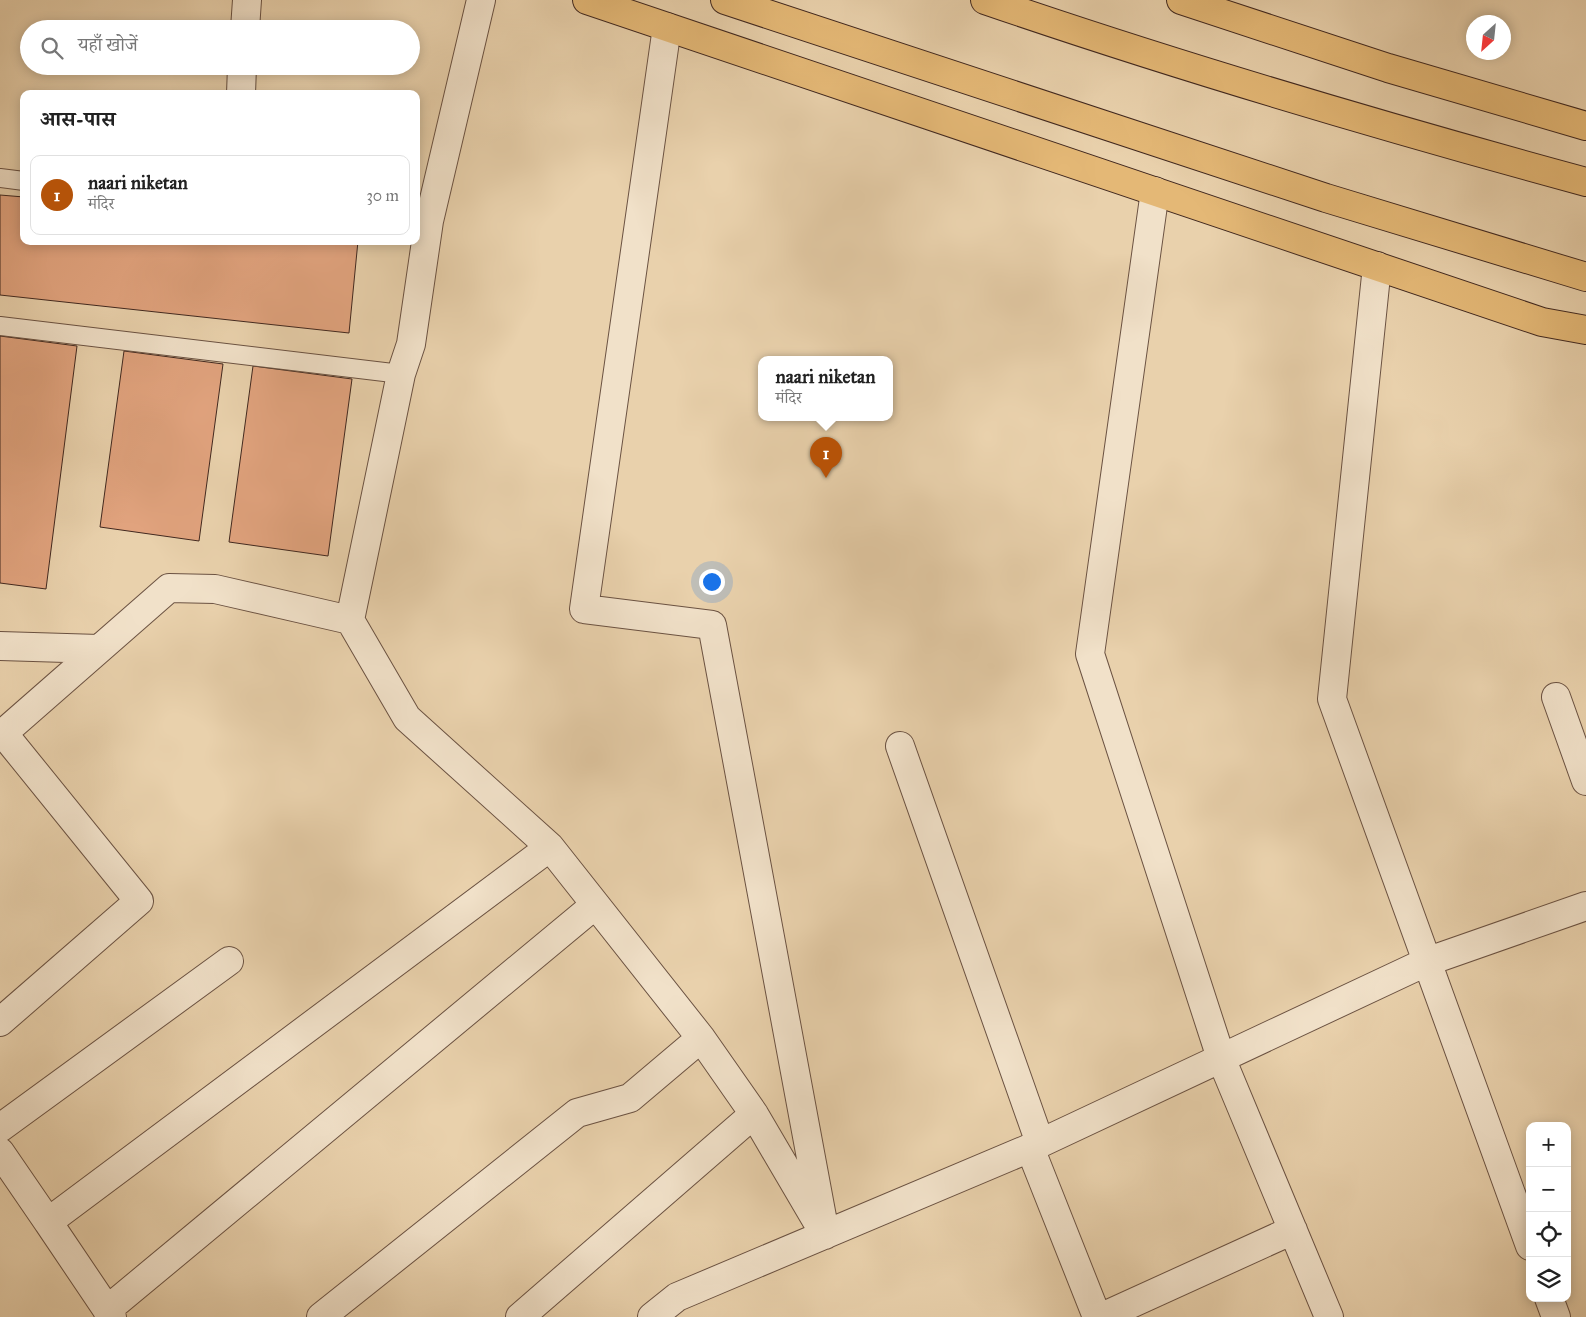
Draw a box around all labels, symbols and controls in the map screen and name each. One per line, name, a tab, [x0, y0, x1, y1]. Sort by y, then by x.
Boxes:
north arrow	[1466, 15, 1511, 60]
search box	[20, 20, 420, 75]
text: यहाँ खोजें	[78, 33, 138, 56]
icon: search	[38, 34, 66, 62]
text: आस-पास	[40, 106, 115, 132]
text: naari niketan	[88, 171, 188, 194]
text: 1	[54, 186, 60, 205]
text: 30 m	[366, 186, 399, 205]
text: मंदिर	[88, 194, 114, 213]
popup	[758, 356, 893, 421]
text: naari niketan	[776, 365, 875, 388]
text: मंदिर	[776, 388, 802, 407]
pin: 1	[810, 437, 842, 478]
your location	[699, 569, 725, 595]
map controls	[1526, 1122, 1571, 1302]
button: +	[1526, 1122, 1571, 1167]
button: −	[1526, 1167, 1571, 1212]
button: locate	[1526, 1212, 1571, 1257]
button: layers	[1526, 1257, 1571, 1302]

